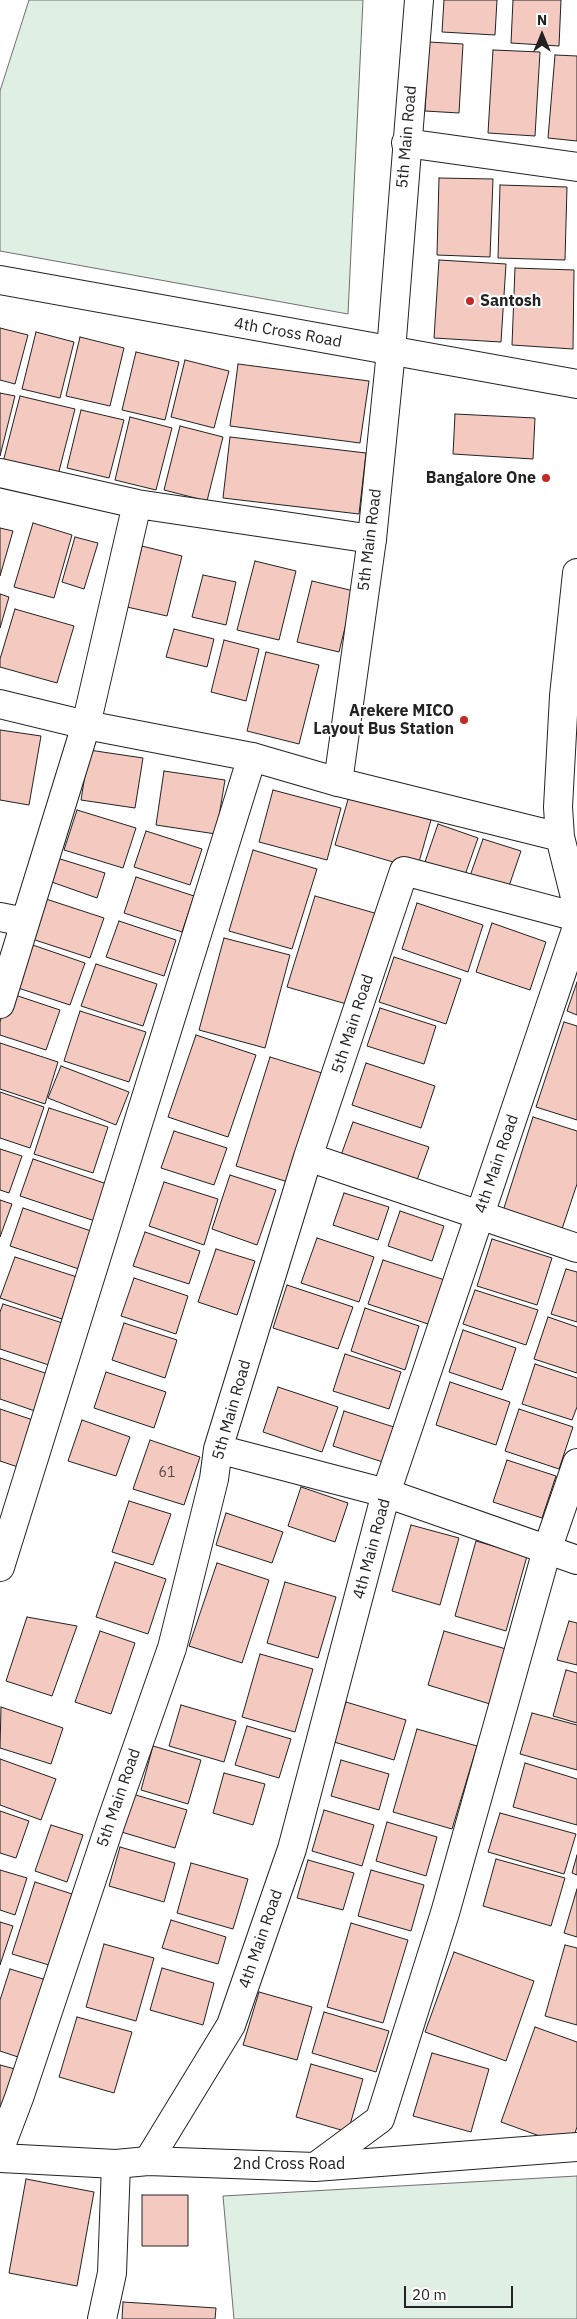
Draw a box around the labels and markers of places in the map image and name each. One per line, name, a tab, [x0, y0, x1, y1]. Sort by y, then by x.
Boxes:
place label: Santosh	[480, 291, 541, 311]
marker: Santosh	[464, 295, 476, 307]
place label: Bangalore One	[426, 468, 536, 488]
marker: Bangalore One	[540, 472, 552, 484]
place label: Arekere MICO Layout Bus Station	[313, 701, 454, 739]
marker: Arekere MICO Layout Bus Station	[458, 714, 470, 726]

